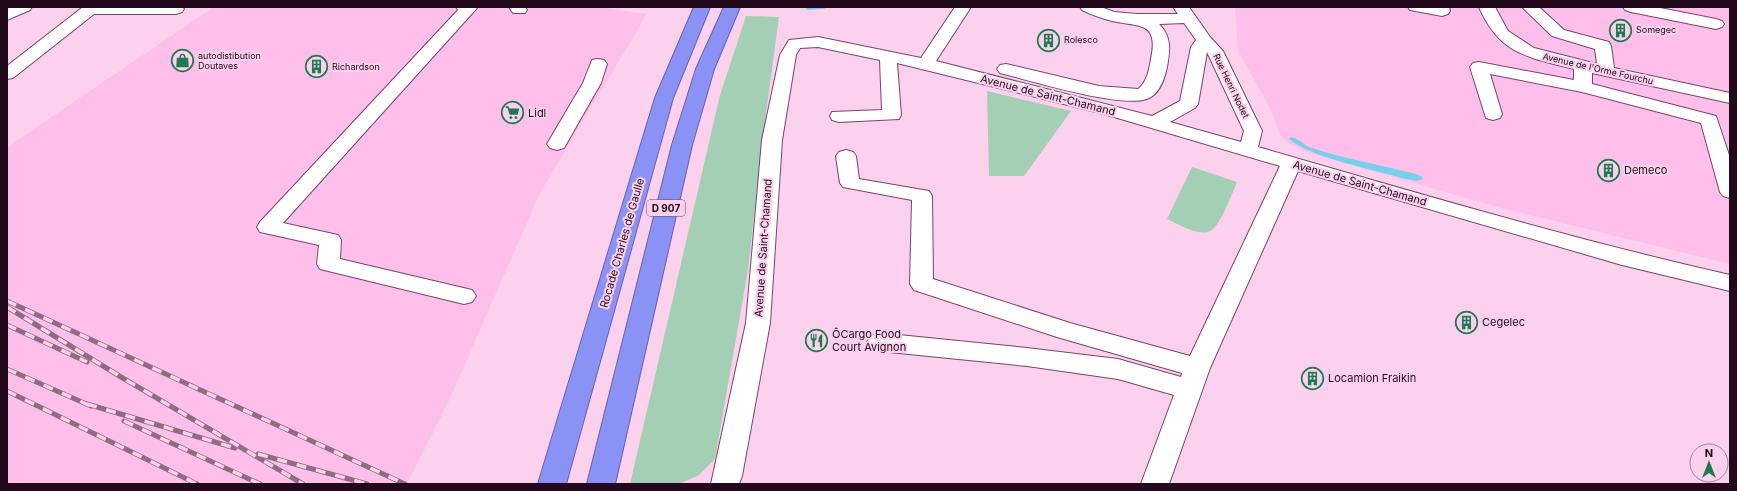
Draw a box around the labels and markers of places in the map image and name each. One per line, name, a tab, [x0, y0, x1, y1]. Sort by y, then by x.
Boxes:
building icon: Somegec	[1607, 17, 1633, 43]
place label: Somegec	[1636, 24, 1676, 35]
building icon: Rolesco	[1035, 27, 1061, 53]
place label: Rolesco	[1064, 34, 1098, 45]
shop icon: autodistibution Doutaves	[170, 48, 196, 74]
place label: autodistibution Doutaves	[198, 50, 261, 71]
building icon: Richardson	[303, 54, 329, 80]
place label: Richardson	[332, 61, 380, 72]
supermarket icon: Lidl	[500, 100, 526, 126]
place label: Lidl	[528, 106, 546, 120]
building icon: Demeco	[1596, 157, 1622, 183]
place label: Demeco	[1624, 163, 1668, 177]
building icon: Cegelec	[1454, 309, 1480, 335]
place label: Cegelec	[1482, 315, 1525, 329]
restaurant icon: ÔCargo Food Court Avignon	[803, 327, 829, 353]
place label: ÔCargo Food Court Avignon	[832, 327, 906, 354]
building icon: Locamion Fraikin	[1299, 365, 1325, 391]
place label: Locamion Fraikin	[1328, 371, 1416, 385]

